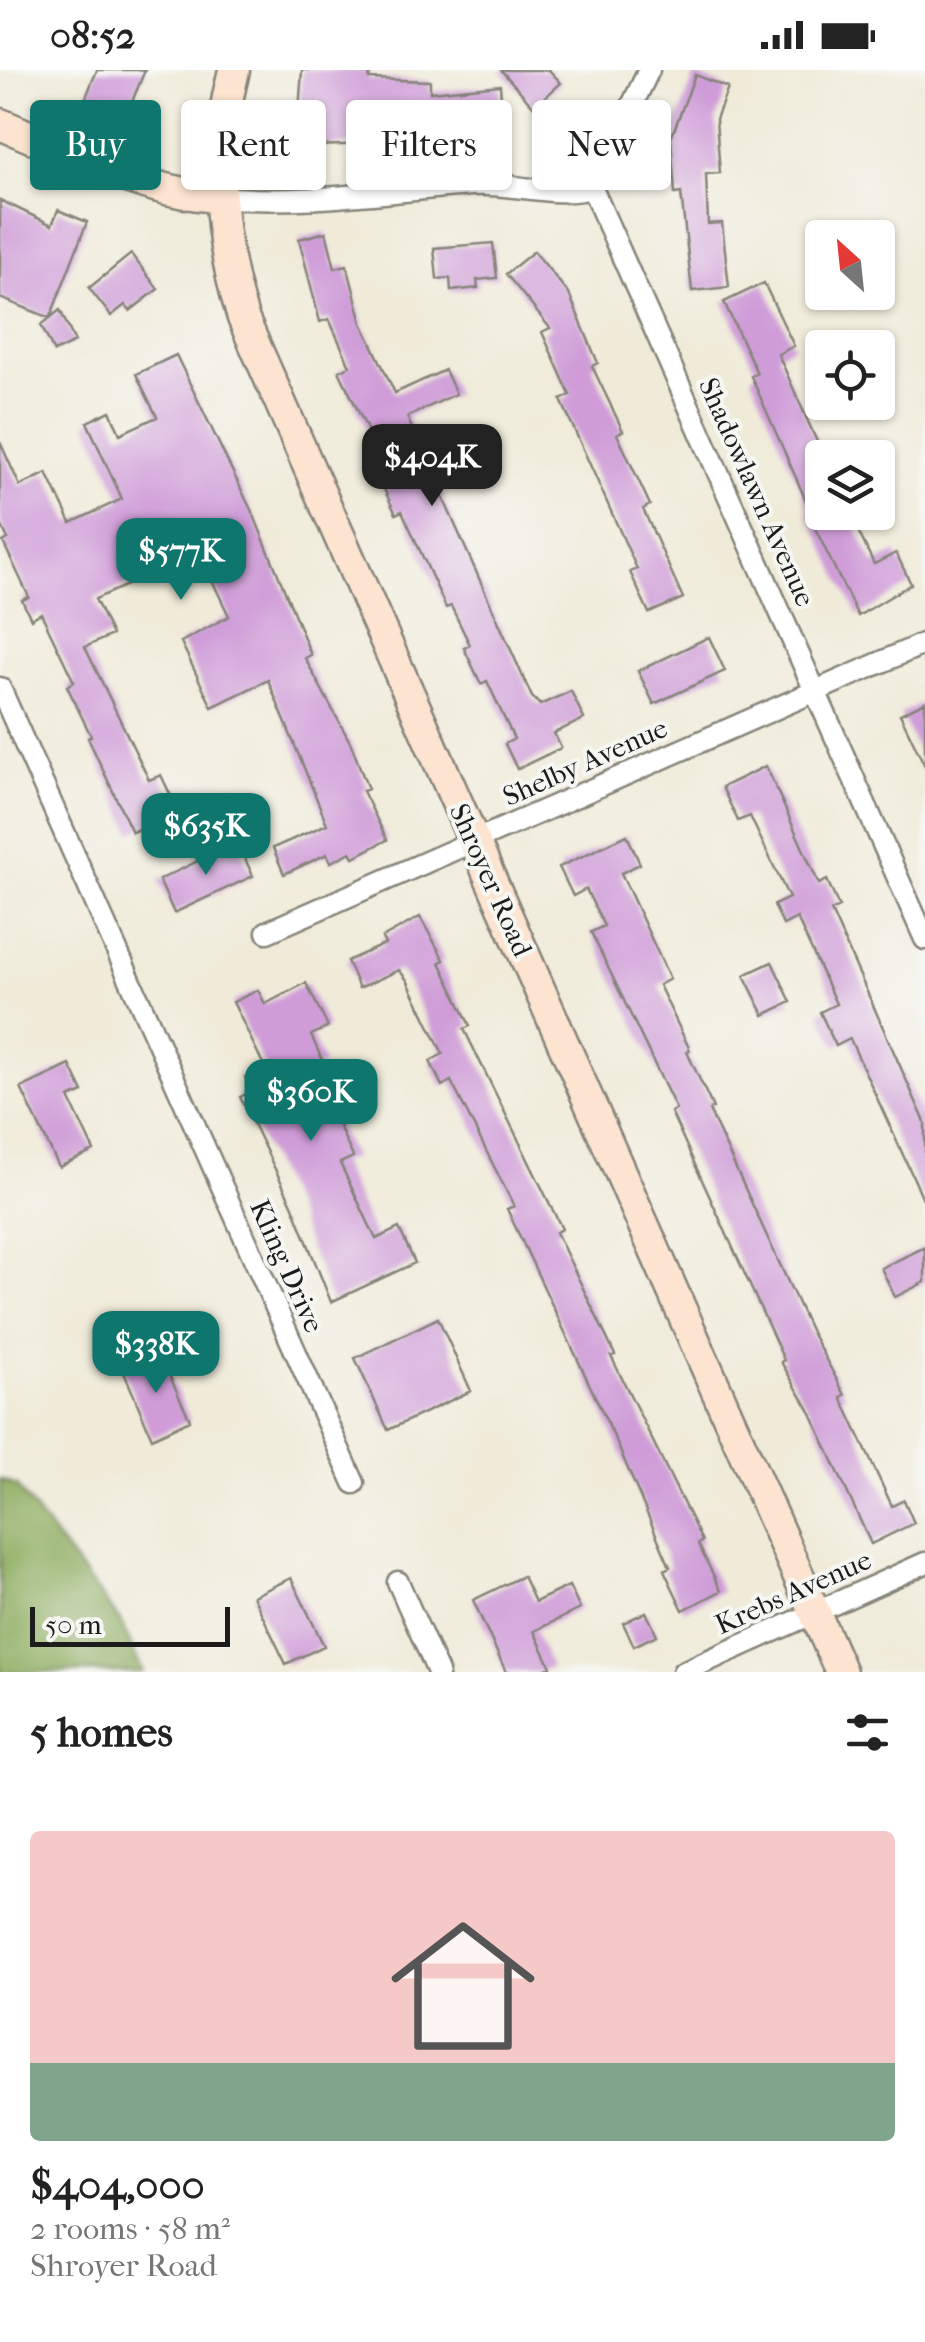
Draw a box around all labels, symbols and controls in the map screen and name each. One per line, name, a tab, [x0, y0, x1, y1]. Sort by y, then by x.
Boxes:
text: 08:52	[50, 13, 135, 58]
chip: Buy	[30, 100, 161, 190]
chip: Rent	[181, 100, 326, 190]
chip: Filters	[346, 100, 512, 190]
chip: New	[532, 100, 671, 190]
north arrow	[805, 220, 895, 310]
map controls	[805, 220, 895, 530]
button: locate	[805, 330, 895, 420]
street label: Shadowlawn Avenue	[692, 373, 822, 611]
pin: $404K	[362, 424, 502, 509]
text: $404K	[384, 438, 480, 475]
button: layers	[805, 440, 895, 530]
pin: $577K	[111, 518, 251, 603]
text: $577K	[138, 532, 224, 569]
street label: Shelby Avenue	[498, 711, 672, 813]
pin: $635K	[136, 793, 276, 878]
street label: Shroyer Road	[443, 799, 540, 962]
text: $635K	[163, 807, 249, 844]
pin: $360K	[241, 1059, 381, 1144]
text: $360K	[267, 1073, 355, 1110]
street label: Kling Drive	[243, 1194, 331, 1338]
pin: $338K	[86, 1311, 226, 1396]
text: $338K	[114, 1325, 198, 1362]
street label: Krebs Avenue	[710, 1543, 876, 1641]
scale bar	[30, 1602, 230, 1646]
text: 50 m	[45, 1608, 102, 1641]
icon: filters	[840, 1705, 895, 1760]
text: 5 homes	[30, 1708, 173, 1757]
icon: home	[373, 1896, 553, 2076]
text: $404,000	[30, 2161, 205, 2210]
text: 2 rooms · 58 m²	[30, 2210, 230, 2247]
text: Shroyer Road	[30, 2247, 217, 2284]

